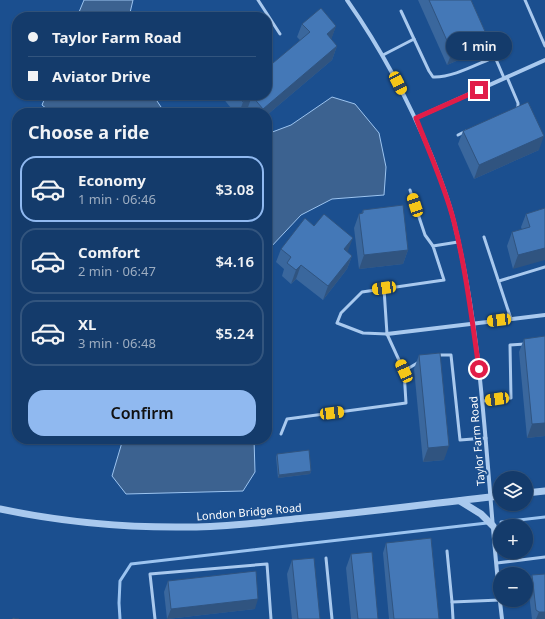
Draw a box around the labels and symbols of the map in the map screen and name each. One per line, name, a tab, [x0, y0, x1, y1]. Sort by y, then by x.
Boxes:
callout: 1 min	[446, 32, 512, 60]
car	[387, 70, 409, 96]
route end	[470, 81, 488, 99]
car	[406, 192, 424, 218]
car	[371, 280, 397, 296]
car	[486, 313, 512, 327]
car	[394, 358, 414, 384]
route start	[470, 360, 488, 378]
car	[484, 391, 510, 407]
street label: Taylor Farm Road	[465, 396, 488, 486]
car	[319, 406, 345, 420]
street label: London Bridge Road	[196, 499, 302, 524]

